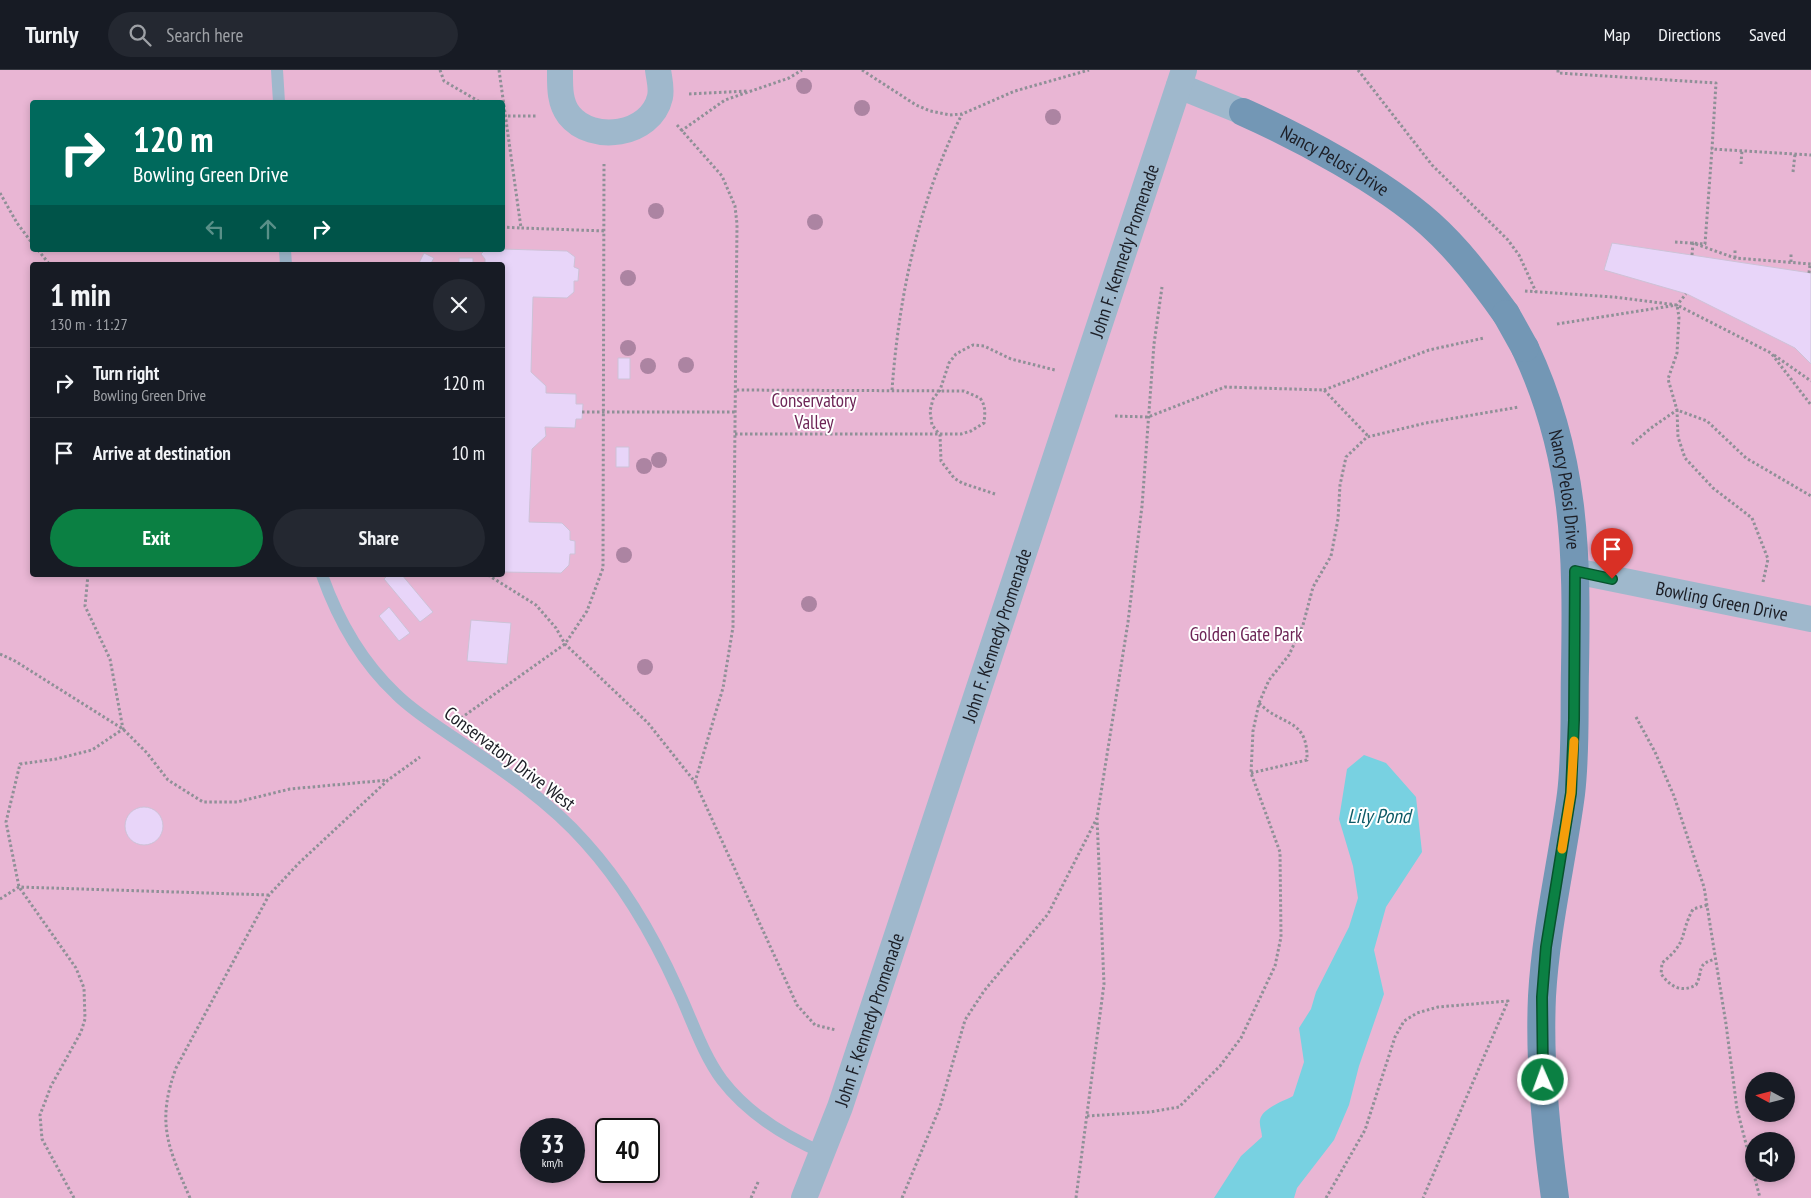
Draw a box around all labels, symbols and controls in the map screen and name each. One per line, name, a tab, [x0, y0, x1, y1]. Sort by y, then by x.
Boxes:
search box	[108, 12, 458, 57]
text: Turnly	[25, 19, 78, 50]
icon: search	[126, 21, 154, 49]
text: Search here	[166, 23, 243, 47]
text: Map	[1604, 23, 1630, 46]
text: Directions	[1658, 23, 1721, 46]
text: Saved	[1749, 23, 1786, 46]
text: 120 m	[133, 116, 214, 162]
icon: right	[50, 120, 115, 185]
street label: Nancy Pelosi Drive	[1277, 120, 1394, 201]
text: Bowling Green Drive	[133, 160, 289, 188]
street label: John F. Kennedy Promenade	[1084, 161, 1164, 342]
icon: left	[201, 215, 229, 243]
icon: ahead	[254, 215, 282, 243]
icon: right	[307, 215, 335, 243]
text: 1 min	[50, 275, 111, 314]
button: close	[433, 279, 485, 331]
text: 130 m · 11:27	[50, 314, 128, 334]
text: Turn right	[93, 361, 159, 385]
icon: right	[50, 369, 78, 397]
text: 120 m	[443, 371, 485, 395]
text: Bowling Green Drive	[93, 385, 206, 405]
park label: Conservatory Valley	[772, 388, 857, 434]
street label: Nancy Pelosi Drive	[1544, 427, 1586, 550]
icon: arrive	[50, 439, 78, 467]
text: Arrive at destination	[93, 441, 231, 465]
text: 10 m	[452, 441, 485, 465]
button: Exit	[50, 509, 263, 567]
button: Share	[273, 509, 485, 567]
pin	[1591, 528, 1633, 579]
icon: arrive	[1598, 535, 1626, 563]
street label: John F. Kennedy Promenade	[956, 545, 1036, 726]
street label: Bowling Green Drive	[1654, 576, 1790, 626]
park label: Golden Gate Park	[1190, 622, 1303, 646]
street label: Conservatory Drive West	[440, 701, 581, 816]
water label: Lily Pond	[1348, 803, 1413, 829]
street label: John F. Kennedy Promenade	[829, 930, 909, 1110]
position arrow	[1516, 1053, 1568, 1105]
north arrow	[1745, 1072, 1795, 1122]
map controls	[1745, 1072, 1795, 1182]
speed limit sign: 40	[595, 1118, 660, 1183]
text: 33	[541, 1128, 564, 1160]
button: sound	[1745, 1132, 1795, 1182]
text: km/h	[542, 1155, 563, 1170]

